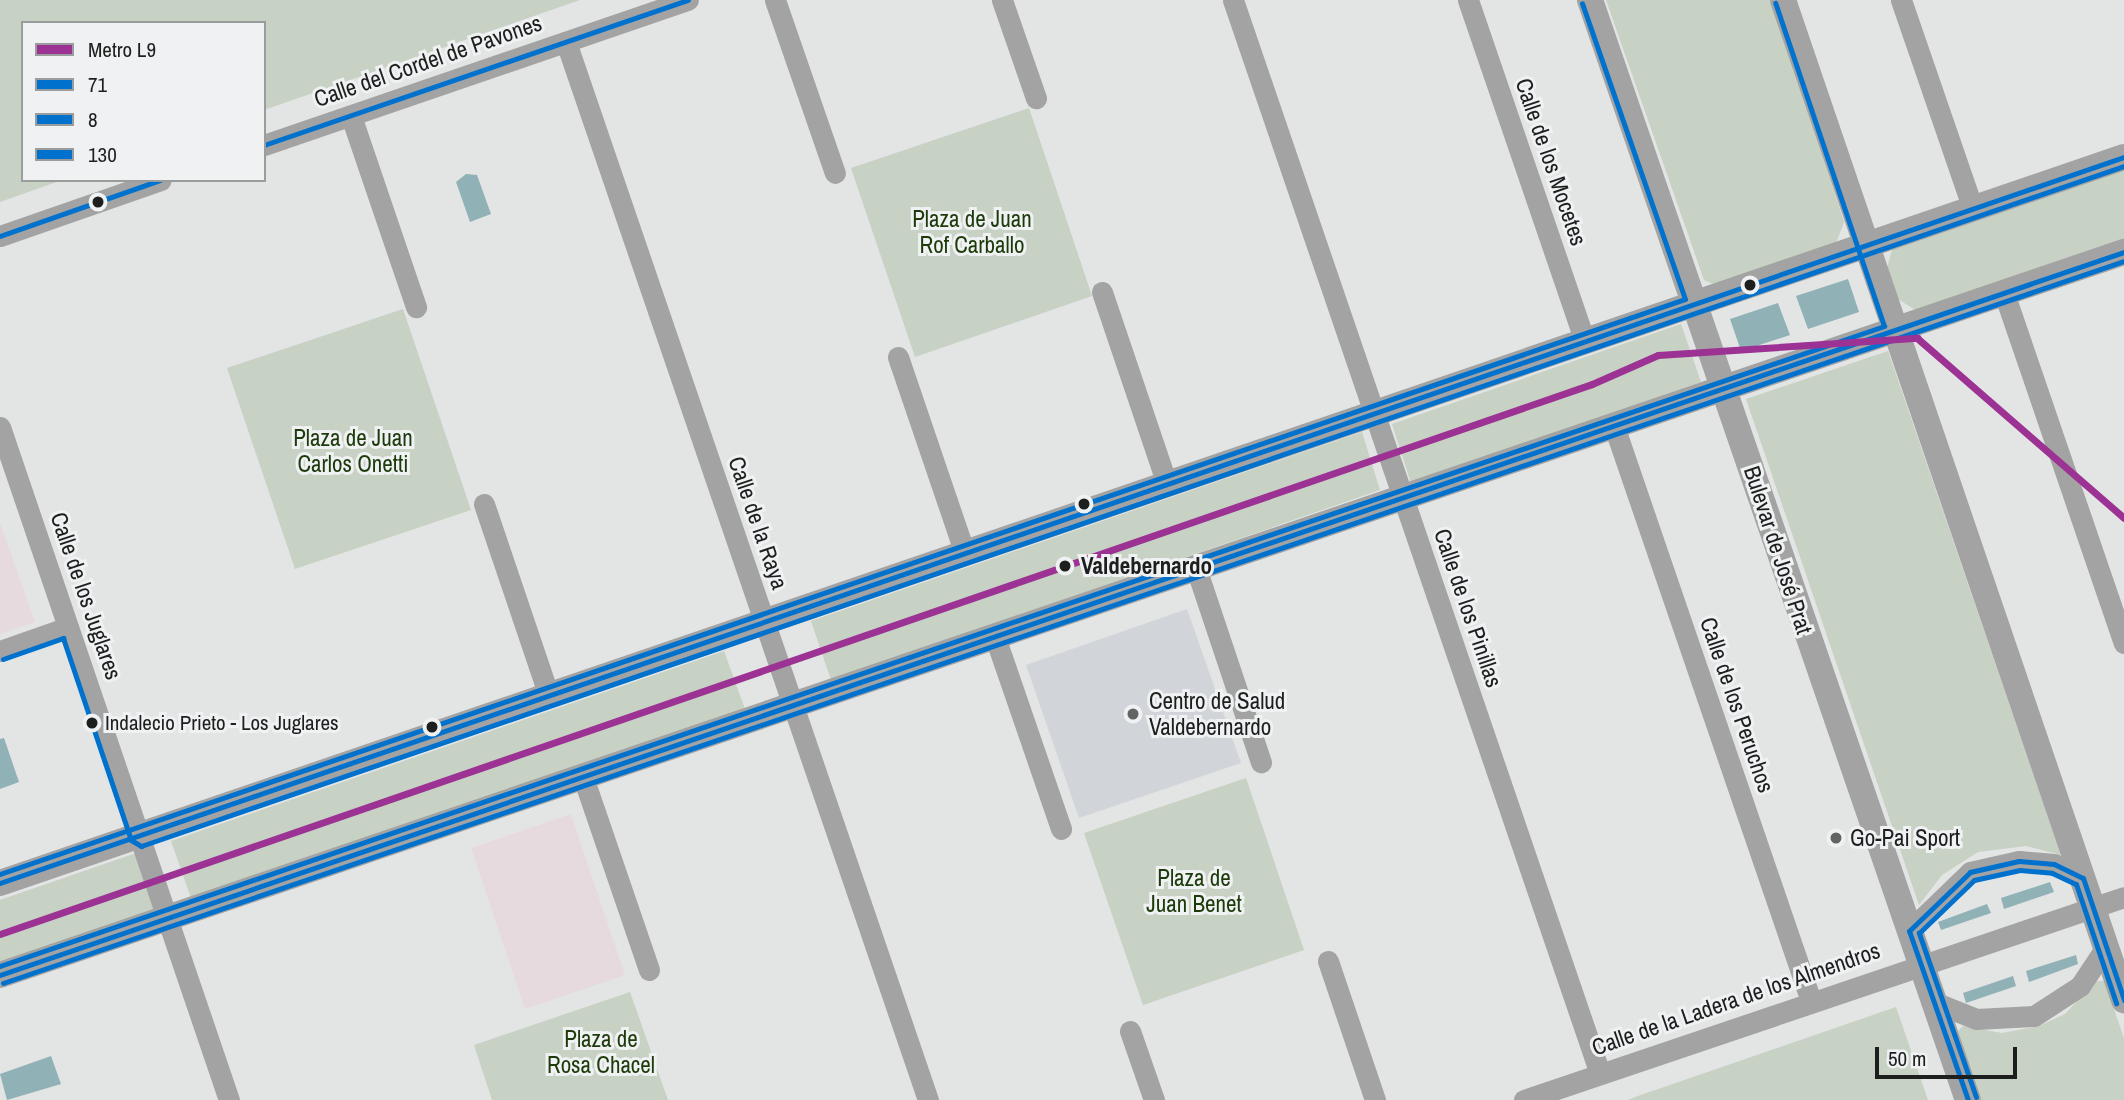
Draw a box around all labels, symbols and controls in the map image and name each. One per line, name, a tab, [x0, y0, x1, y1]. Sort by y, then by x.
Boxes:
street label: Calle del Cordel de Pavones	[311, 9, 545, 113]
legend	[21, 21, 266, 182]
text: Metro L9	[88, 35, 156, 64]
text: 71	[88, 70, 107, 99]
street label: Calle de los Mocetes	[1509, 75, 1593, 249]
text: 8	[88, 105, 98, 134]
text: 130	[88, 140, 117, 169]
unlabelled marker	[91, 195, 105, 209]
park label: Plaza de Juan Rof Carballo	[912, 205, 1032, 259]
unlabelled marker	[1743, 278, 1757, 292]
park label: Plaza de Juan Carlos Onetti	[293, 424, 413, 478]
street label: Calle de la Raya	[722, 453, 794, 593]
street label: Bulevar de José Prat	[1738, 462, 1818, 638]
unlabelled marker	[1077, 497, 1091, 511]
street label: Calle de los Juglares	[44, 509, 128, 683]
street label: Calle de los Pinillas	[1428, 525, 1508, 691]
place label: Valdebernardo	[1081, 552, 1212, 580]
marker: Valdebernardo	[1055, 556, 1075, 576]
street label: Calle de los Peruchos	[1694, 614, 1780, 796]
place label: Centro de Salud Valdebernardo	[1149, 687, 1285, 741]
marker: Centro de Salud Valdebernardo	[1123, 704, 1143, 724]
place label: Indalecio Prieto - Los Juglares	[105, 710, 339, 736]
marker: Indalecio Prieto - Los Juglares	[85, 716, 99, 730]
unlabelled marker	[425, 720, 439, 734]
place label: Go-Pai Sport	[1850, 824, 1960, 852]
marker: Go-Pai Sport	[1828, 830, 1844, 846]
park label: Plaza de Juan Benet	[1146, 864, 1242, 918]
street label: Calle de la Ladera de los Almendros	[1588, 936, 1884, 1062]
park label: Plaza de Rosa Chacel	[547, 1025, 655, 1079]
scale bar	[1879, 1034, 2021, 1078]
text: 50 m	[1888, 1044, 1926, 1073]

